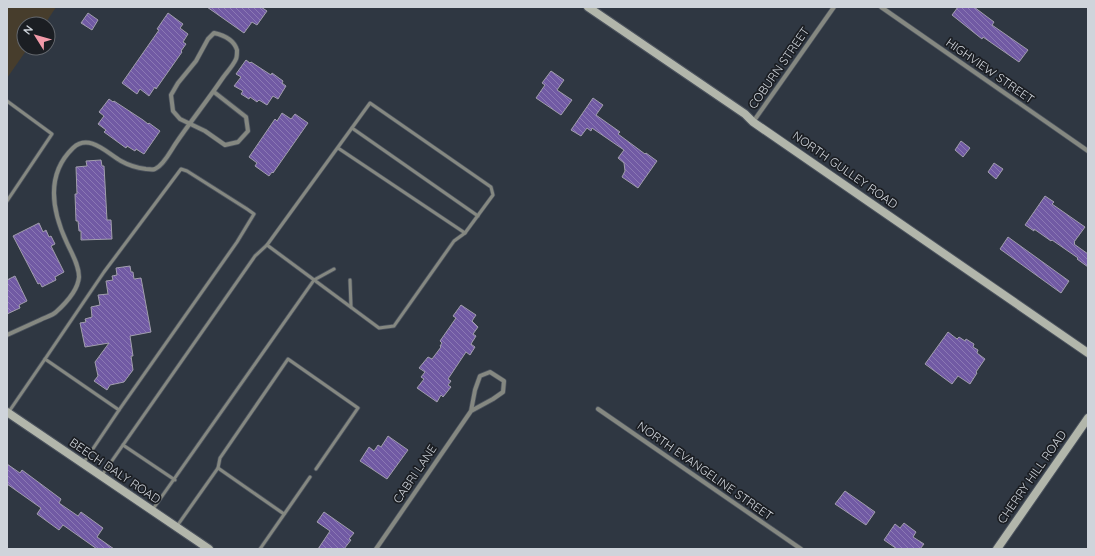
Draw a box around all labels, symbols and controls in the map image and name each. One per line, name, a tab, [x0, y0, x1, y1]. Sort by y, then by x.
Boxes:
north arrow	[16, 16, 56, 56]
text: N	[20, 23, 36, 37]
street label: COBURN STREET	[745, 24, 812, 111]
street label: HIGHVIEW STREET	[943, 35, 1037, 107]
street label: NORTH GULLEY ROAD	[790, 128, 901, 212]
street label: NORTH EVANGELINE STREET	[635, 418, 776, 523]
street label: CHERRY HILL ROAD	[994, 427, 1070, 526]
street label: BEECH DALY ROAD	[67, 435, 164, 507]
street label: CABRI LANE	[390, 441, 440, 506]

